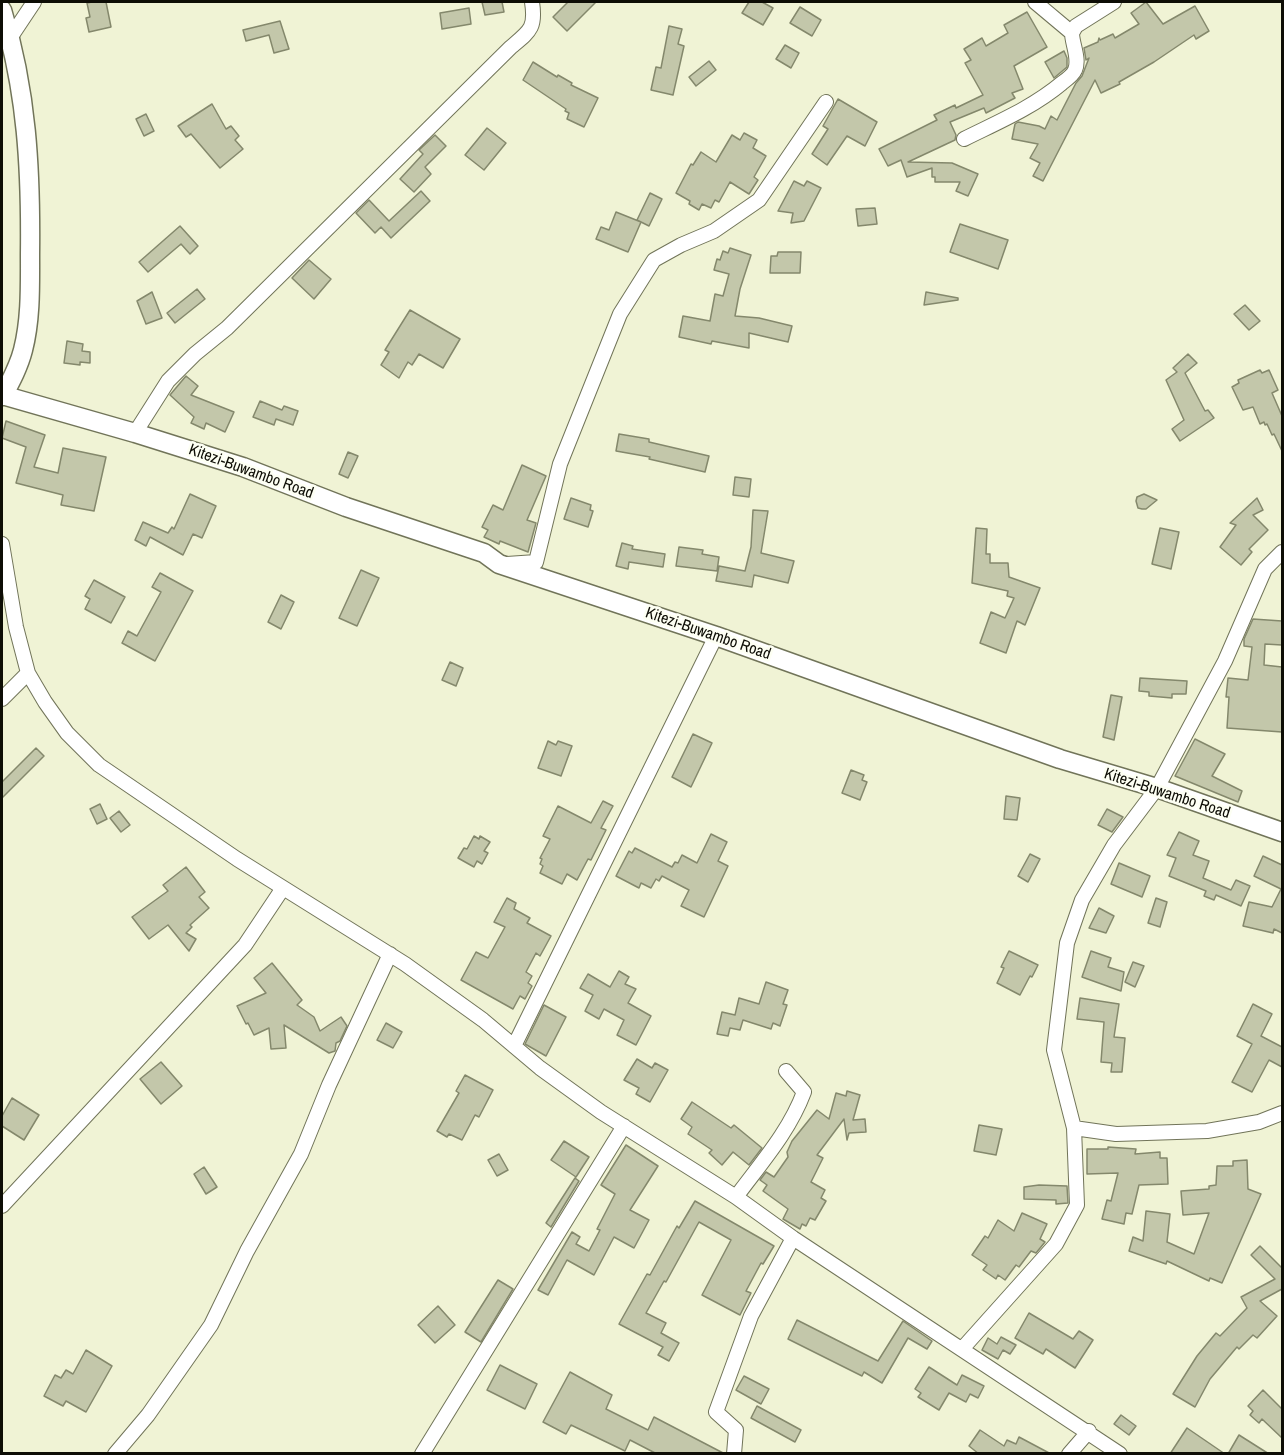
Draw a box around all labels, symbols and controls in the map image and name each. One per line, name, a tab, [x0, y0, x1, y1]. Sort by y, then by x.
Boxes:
street label: Kitezi-Buwambo Road	[186, 441, 316, 503]
street label: Kitezi-Buwambo Road	[643, 604, 773, 664]
street label: Kitezi-Buwambo Road	[1102, 765, 1232, 823]

